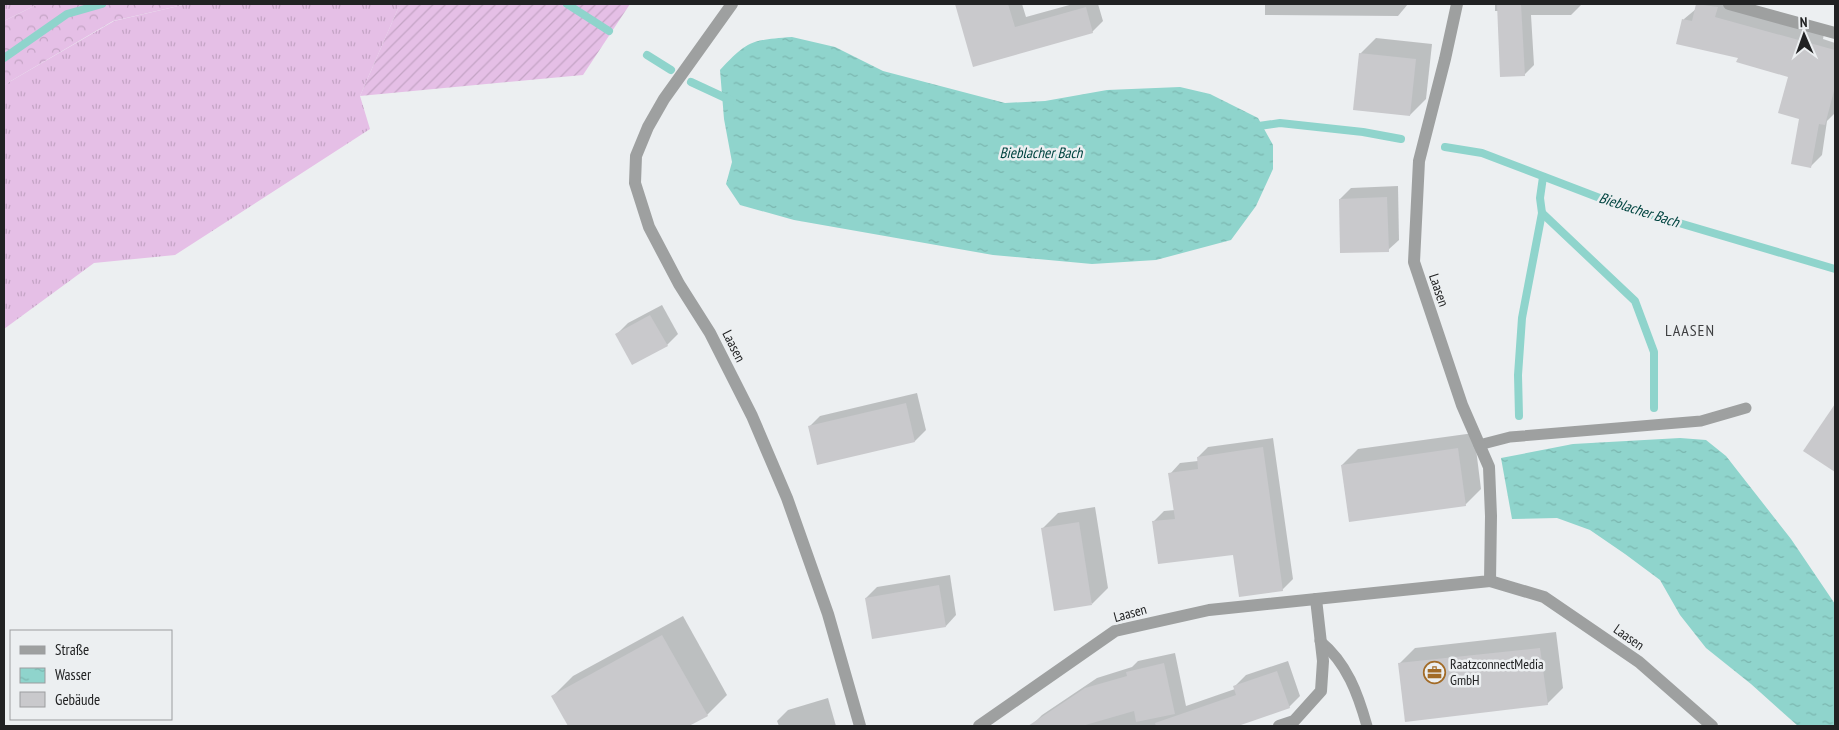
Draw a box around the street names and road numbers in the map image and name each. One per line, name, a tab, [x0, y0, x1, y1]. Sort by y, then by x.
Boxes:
street label: Laasen	[1425, 271, 1453, 309]
street label: Laasen	[718, 327, 750, 365]
street label: Laasen	[1111, 600, 1149, 626]
street label: Laasen	[1610, 620, 1648, 654]

